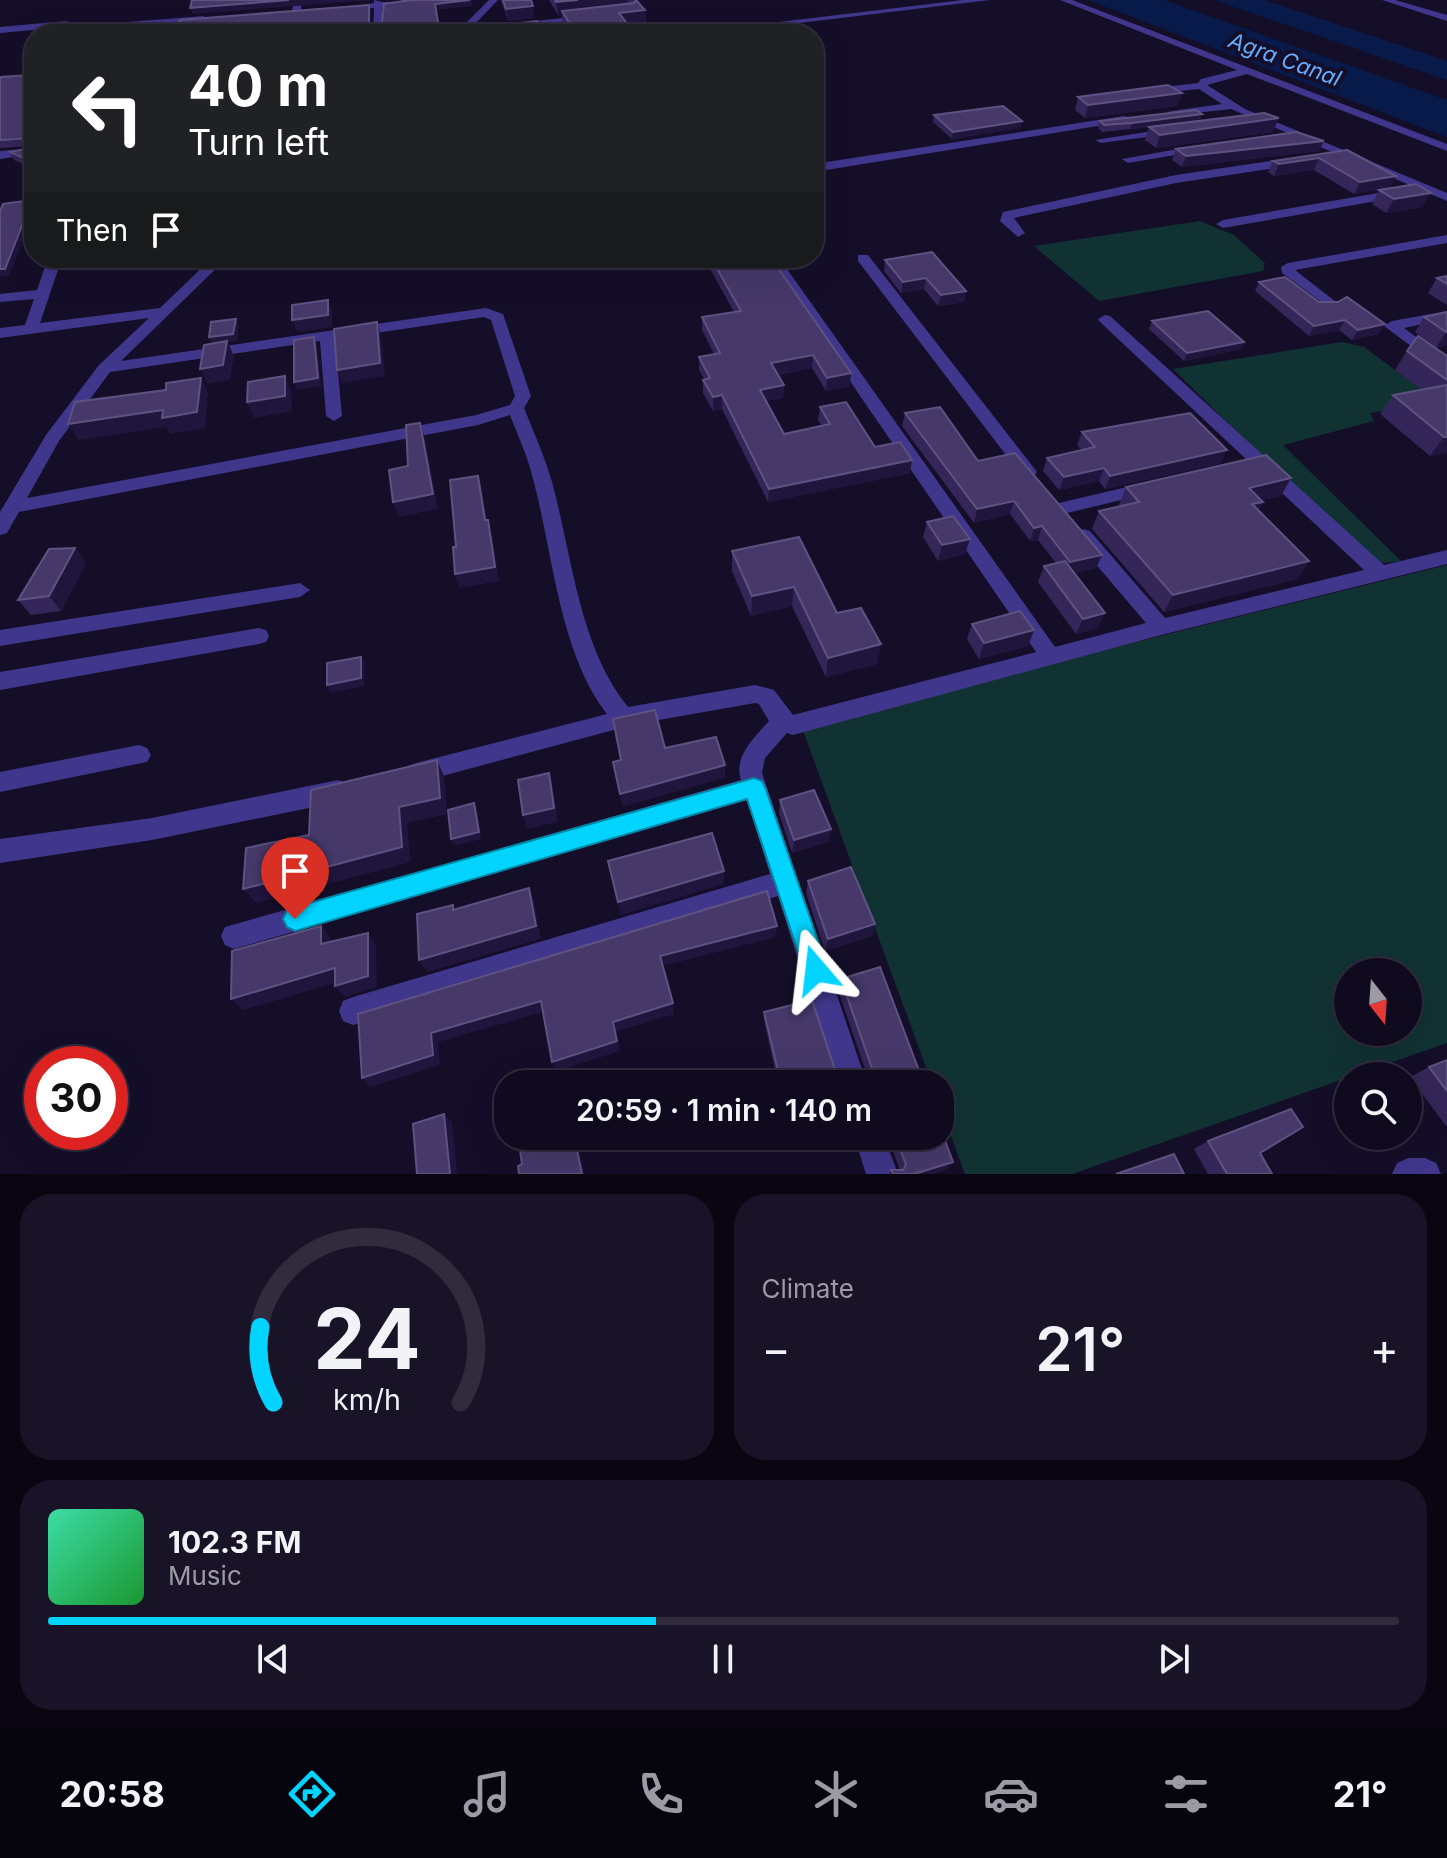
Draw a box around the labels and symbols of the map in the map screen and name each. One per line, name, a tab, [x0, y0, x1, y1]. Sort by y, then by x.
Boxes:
water label: Agra Canal	[1224, 26, 1345, 92]
pin	[261, 837, 329, 919]
position arrow	[774, 928, 858, 1012]
north arrow	[1334, 958, 1422, 1046]
speed limit sign: 30	[24, 1046, 128, 1150]

